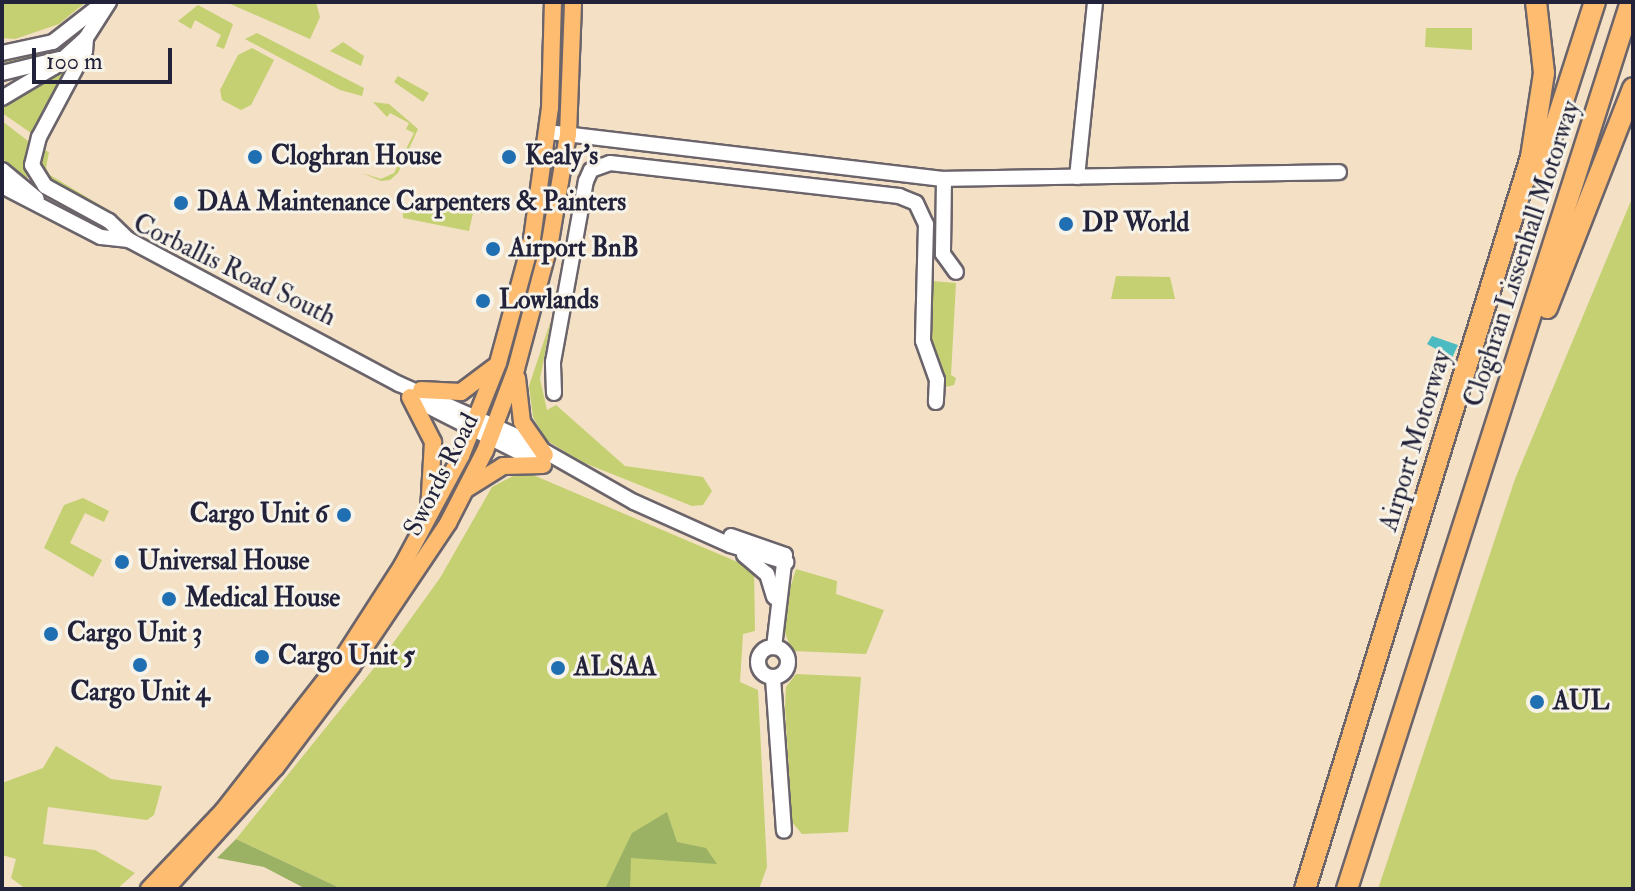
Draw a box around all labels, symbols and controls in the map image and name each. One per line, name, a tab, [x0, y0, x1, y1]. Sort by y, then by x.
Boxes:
scale bar	[36, 32, 176, 82]
text: 100 m	[46, 46, 103, 77]
street label: Cloghran Lissenhall Motorway	[1459, 97, 1587, 411]
place label: Cloghran House	[271, 141, 441, 173]
place label: Kealy’s	[525, 141, 598, 173]
marker: Cloghran House	[246, 148, 264, 166]
marker: Kealy’s	[500, 148, 518, 166]
place label: DAA Maintenance Carpenters & Painters	[197, 187, 626, 219]
marker: DAA Maintenance Carpenters & Painters	[172, 194, 190, 212]
street label: Corballis Road South	[128, 208, 340, 334]
place label: DP World	[1082, 208, 1189, 240]
marker: DP World	[1057, 215, 1075, 233]
place label: Airport BnB	[509, 233, 639, 265]
marker: Airport BnB	[484, 240, 502, 258]
place label: Lowlands	[499, 285, 599, 317]
marker: Lowlands	[474, 292, 492, 310]
street label: Airport Motorway	[1374, 347, 1458, 535]
street label: Swords Road	[398, 408, 486, 542]
place label: Cargo Unit 6	[190, 499, 328, 531]
marker: Cargo Unit 6	[335, 506, 353, 524]
place label: Universal House	[138, 546, 309, 578]
marker: Universal House	[113, 553, 131, 571]
place label: Medical House	[185, 583, 340, 615]
marker: Medical House	[160, 590, 178, 608]
place label: Cargo Unit 3	[67, 618, 202, 650]
marker: Cargo Unit 3	[42, 625, 60, 643]
place label: Cargo Unit 5	[278, 641, 415, 673]
marker: Cargo Unit 5	[253, 648, 271, 666]
place label: ALSAA	[574, 652, 657, 684]
marker: Cargo Unit 4	[131, 656, 149, 674]
marker: ALSAA	[549, 659, 567, 677]
place label: Cargo Unit 4	[70, 677, 210, 709]
place label: AUL	[1553, 686, 1609, 718]
marker: AUL	[1528, 693, 1546, 711]

